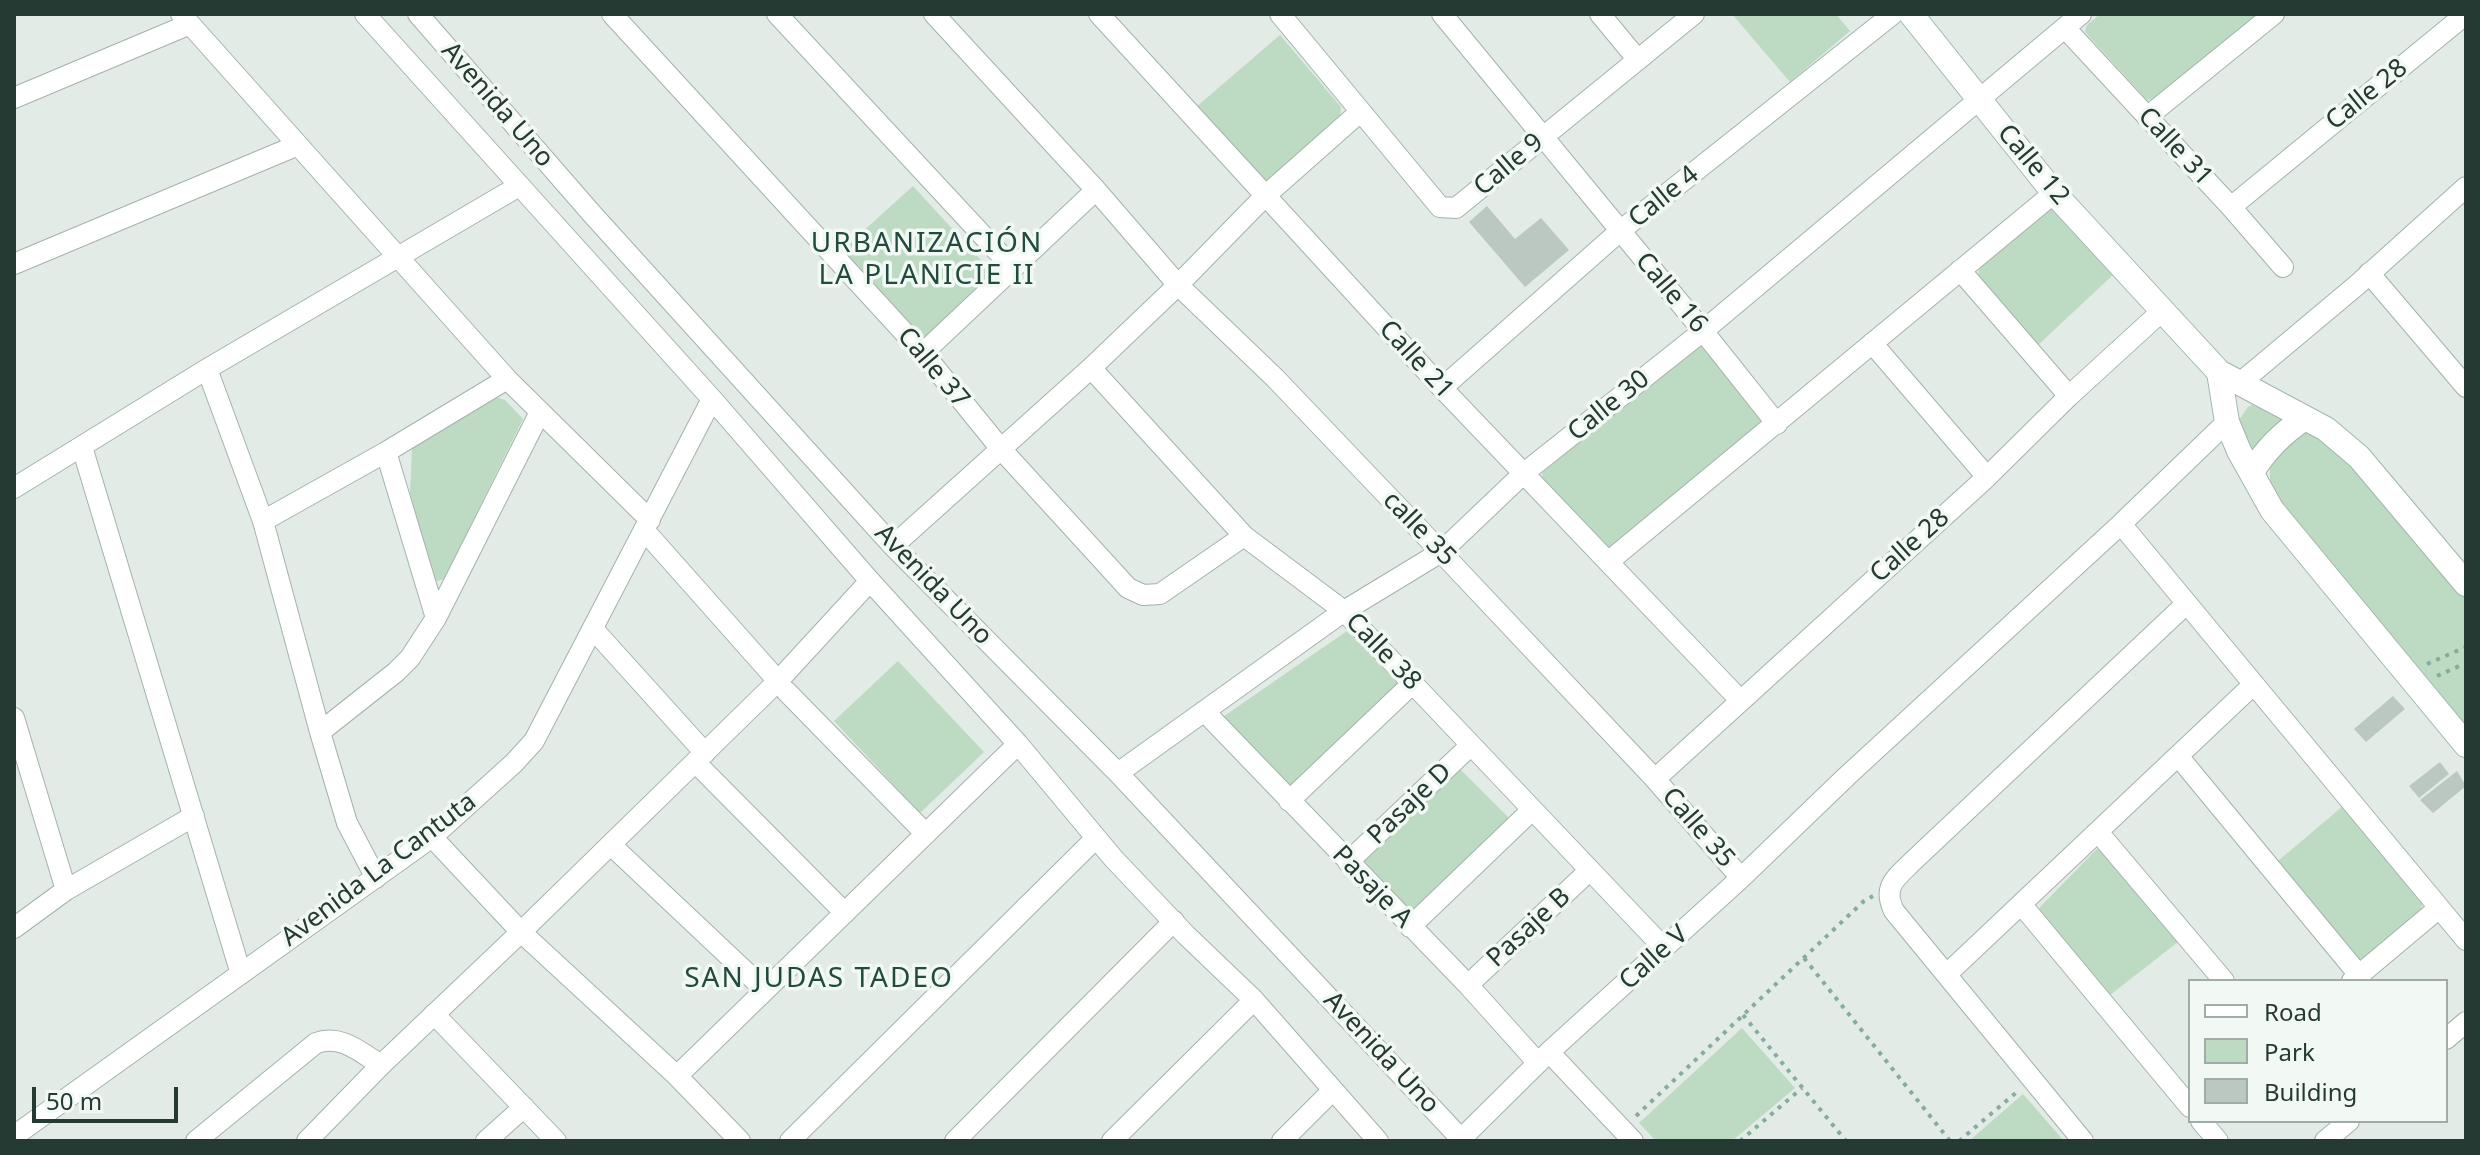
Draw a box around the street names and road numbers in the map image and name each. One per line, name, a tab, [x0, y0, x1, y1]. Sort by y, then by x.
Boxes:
street label: Avenida Uno	[434, 36, 560, 174]
street label: Calle 28	[2320, 53, 2414, 137]
street label: Calle 31	[2131, 101, 2219, 193]
street label: Calle 12	[1990, 118, 2076, 212]
street label: Calle 9	[1468, 127, 1550, 203]
street label: Calle 4	[1623, 159, 1705, 235]
street label: Calle 16	[1628, 246, 1714, 340]
street label: Calle 21	[1372, 314, 1460, 406]
street label: Calle 37	[890, 321, 976, 415]
street label: Calle 30	[1562, 364, 1656, 448]
street label: calle 35	[1376, 485, 1462, 573]
street label: Calle 28	[1864, 502, 1956, 590]
street label: Avenida Uno	[868, 518, 998, 652]
street label: Calle 38	[1339, 607, 1427, 697]
street label: Pasaje D	[1362, 756, 1458, 852]
street label: Calle 35	[1655, 782, 1741, 874]
street label: Avenida La Cantuta	[275, 787, 483, 953]
street label: Pasaje A	[1325, 839, 1419, 935]
street label: Pasaje B	[1481, 882, 1577, 974]
street label: Calle V	[1613, 919, 1695, 997]
street label: Avenida Uno	[1317, 986, 1445, 1120]

